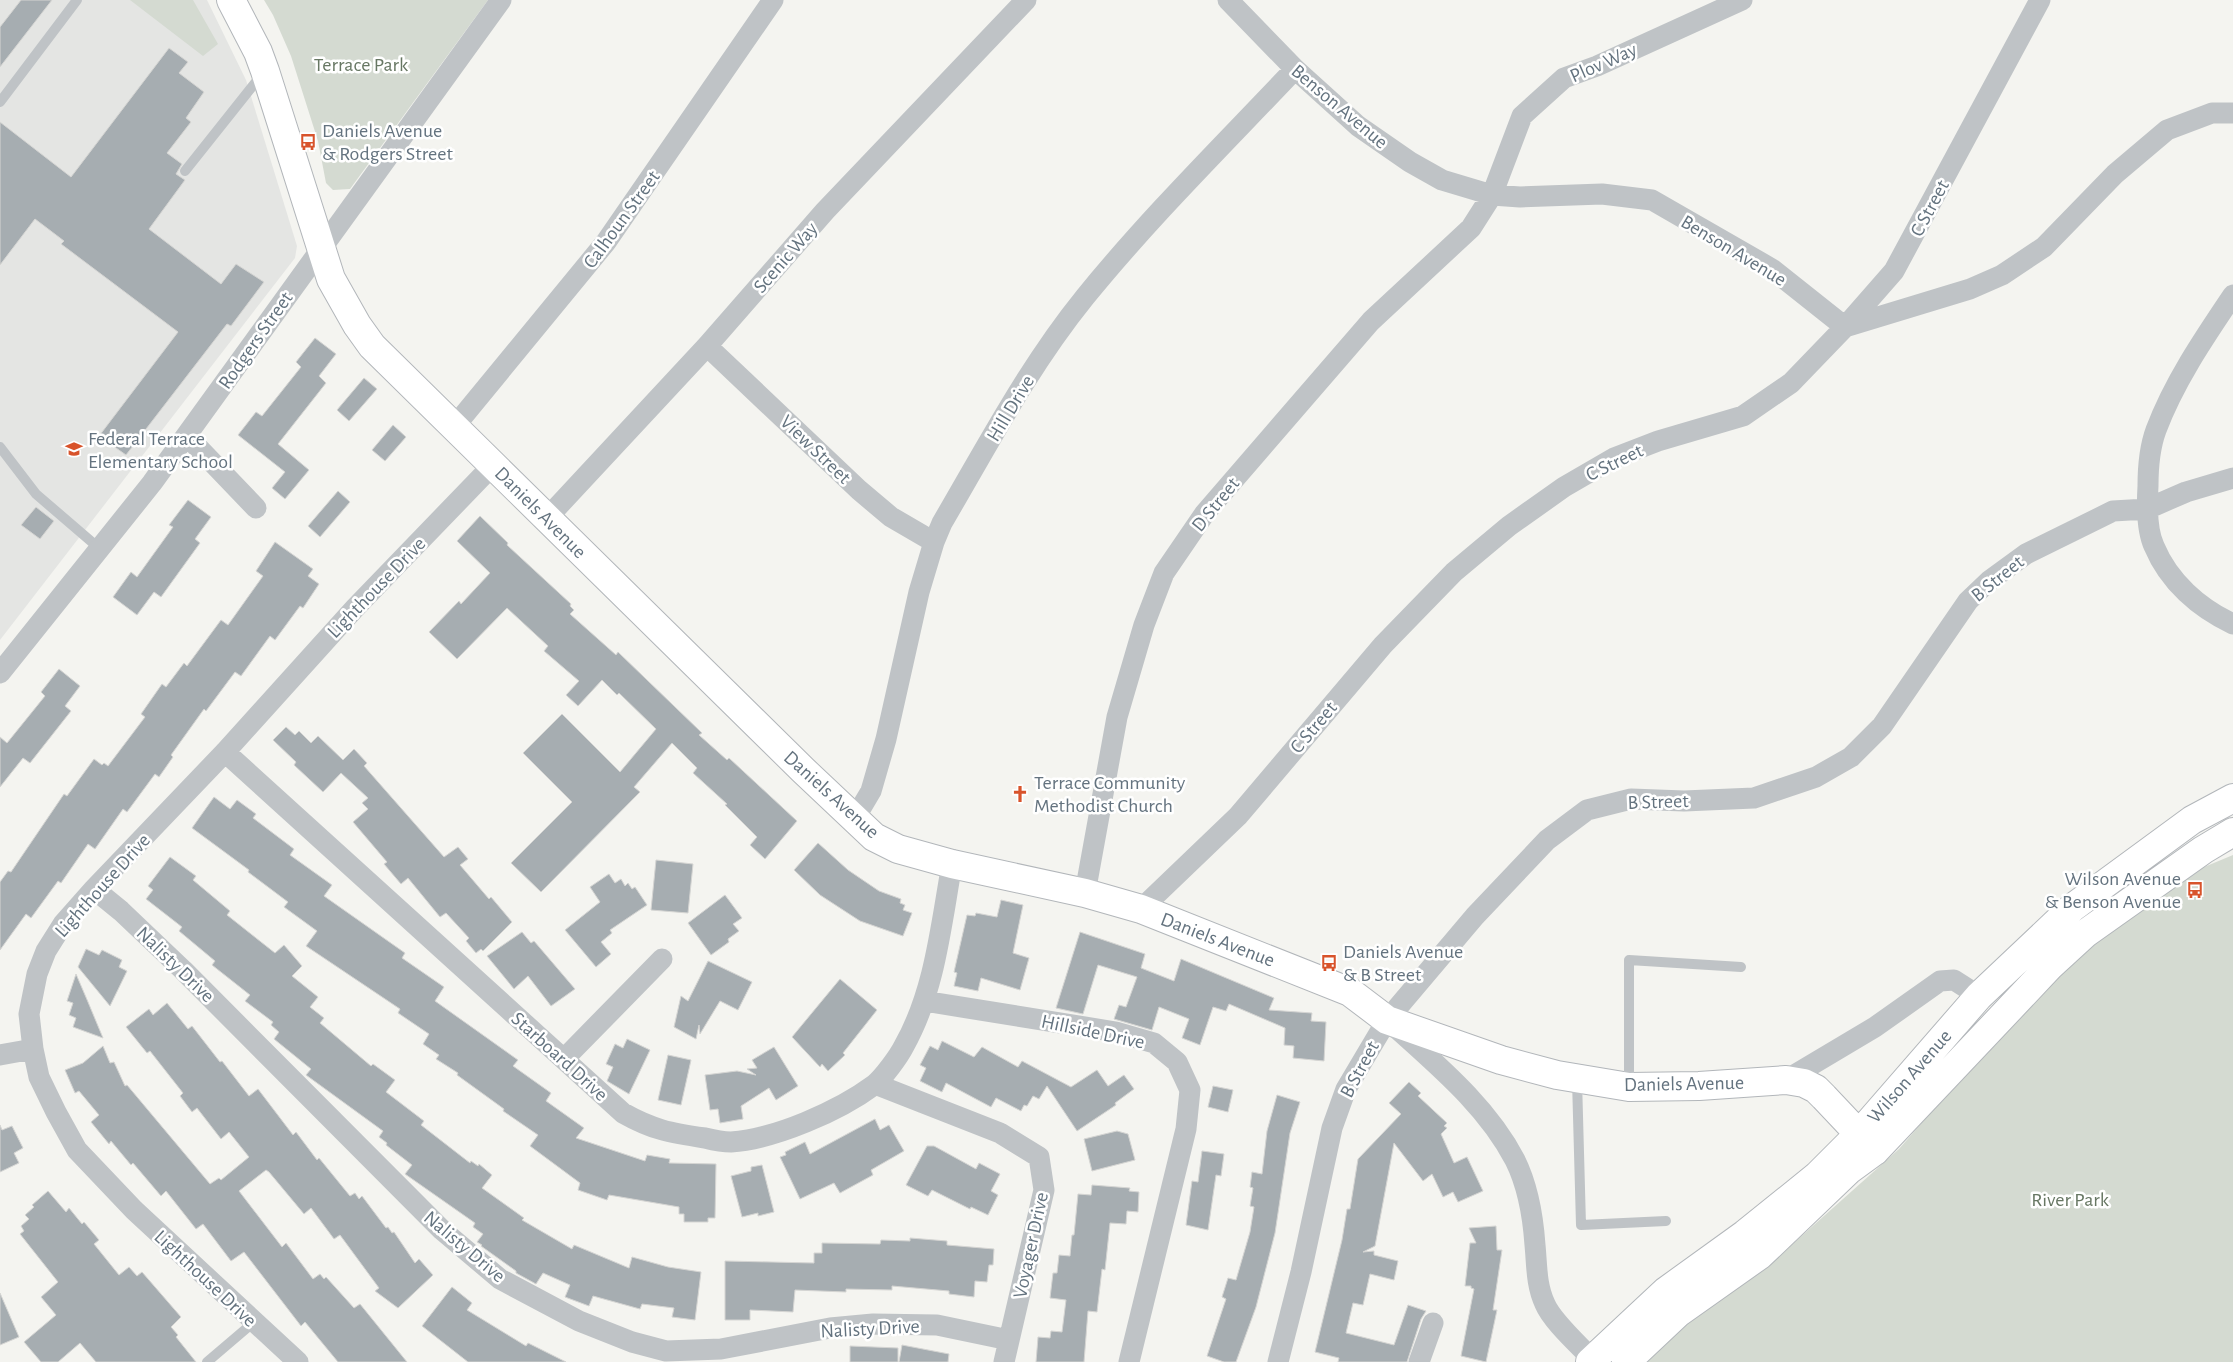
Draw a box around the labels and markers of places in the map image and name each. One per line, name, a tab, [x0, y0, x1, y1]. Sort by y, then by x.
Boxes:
place label: Daniels Avenue & Rodgers Street	[322, 121, 454, 164]
bus stop icon: Daniels Avenue & Rodgers Street	[298, 132, 318, 152]
place label: Federal Terrace Elementary School	[88, 429, 233, 472]
school or university icon: Federal Terrace Elementary School	[64, 439, 84, 459]
place label: Terrace Community Methodist Church	[1034, 773, 1186, 816]
church icon: Terrace Community Methodist Church	[1010, 784, 1030, 804]
place label: Wilson Avenue & Benson Avenue	[2045, 869, 2181, 912]
bus stop icon: Wilson Avenue & Benson Avenue	[2185, 880, 2205, 900]
place label: Daniels Avenue & B Street	[1343, 942, 1463, 985]
bus stop icon: Daniels Avenue & B Street	[1319, 953, 1339, 973]

